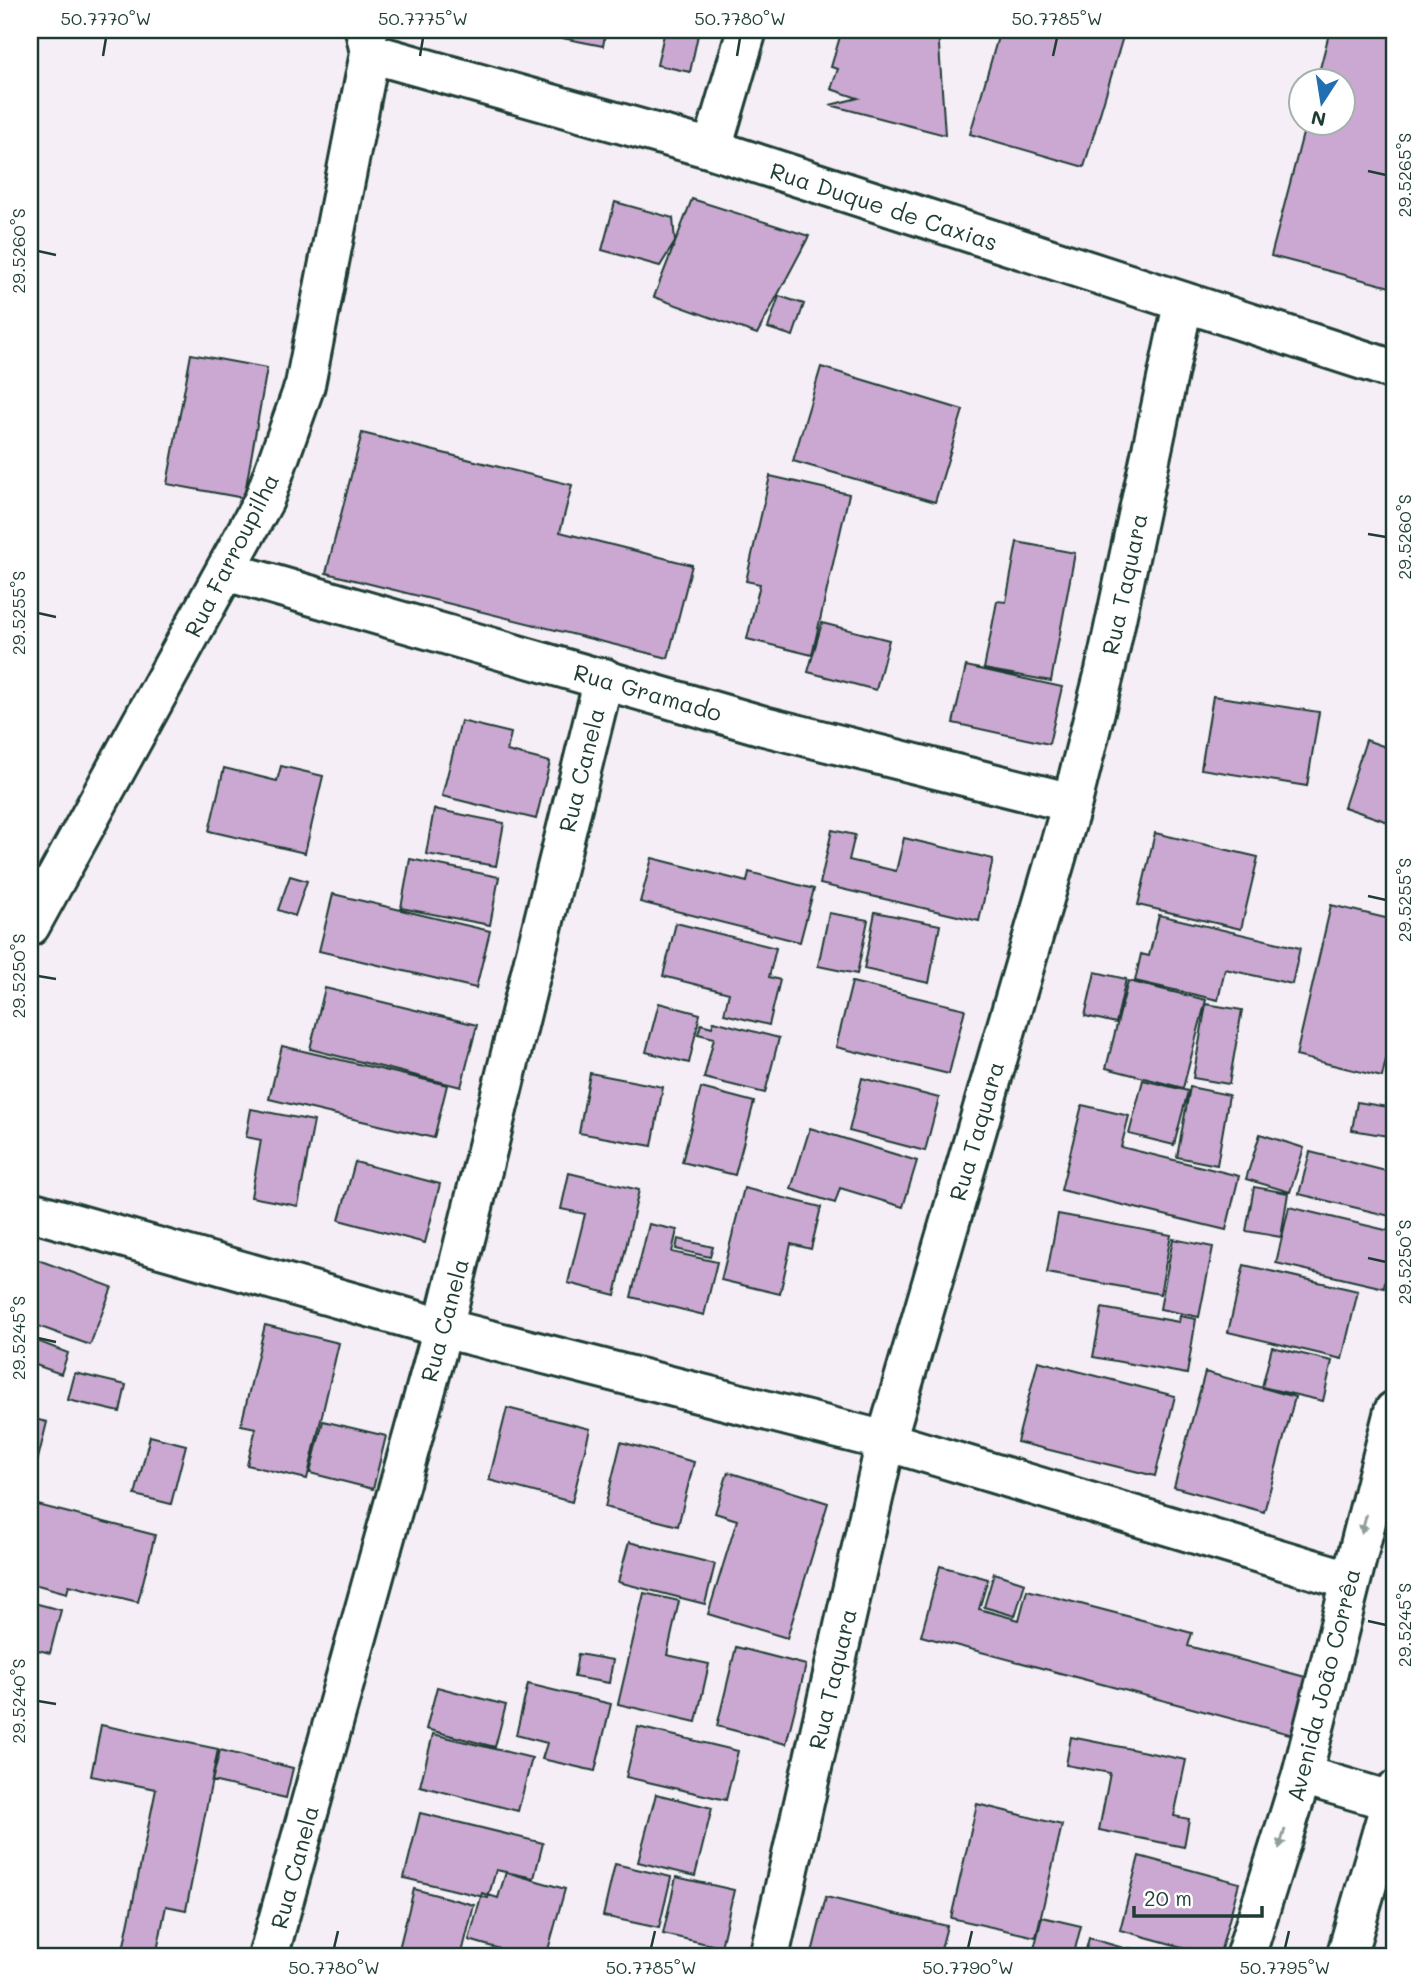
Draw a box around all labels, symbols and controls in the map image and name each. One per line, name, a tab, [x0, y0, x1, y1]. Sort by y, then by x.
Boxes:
text: 50.7770°W	[61, 6, 151, 30]
text: 50.7775°W	[378, 6, 468, 30]
text: 50.7780°W	[694, 6, 786, 30]
text: 50.7785°W	[1011, 6, 1103, 30]
north arrow	[1288, 66, 1358, 136]
text: N	[1309, 105, 1328, 133]
text: 29.5265°S	[1392, 133, 1416, 217]
street label: Rua Duque de Caxias	[766, 155, 1002, 257]
text: 29.5260°S	[6, 208, 30, 294]
street label: Rua Farroupilha	[177, 468, 285, 642]
text: 29.5260°S	[1392, 494, 1416, 580]
street label: Rua Taquara	[1094, 511, 1154, 657]
text: 29.5255°S	[6, 571, 30, 655]
street label: Rua Gramado	[570, 657, 726, 727]
street label: Rua Canela	[551, 705, 611, 835]
text: 29.5255°S	[1392, 858, 1416, 942]
text: 29.5250°S	[6, 933, 30, 1019]
street label: Rua Taquara	[942, 1058, 1010, 1204]
text: 29.5250°S	[1392, 1219, 1416, 1305]
street label: Rua Canela	[413, 1255, 475, 1385]
text: 29.5245°S	[6, 1296, 30, 1380]
one-way arrow	[1358, 1514, 1369, 1536]
street label: Avenida João Corrêa	[1279, 1565, 1367, 1805]
text: 29.5245°S	[1392, 1583, 1416, 1667]
street label: Rua Taquara	[801, 1606, 863, 1752]
text: 29.5240°S	[6, 1658, 30, 1744]
street label: Rua Canela	[263, 1802, 325, 1932]
one-way arrow	[1276, 1829, 1286, 1850]
scale bar	[1134, 1875, 1261, 1919]
text: 20 m	[1144, 1884, 1192, 1911]
text: 50.7780°W	[288, 1955, 380, 1979]
text: 50.7785°W	[605, 1955, 697, 1979]
text: 50.7790°W	[922, 1955, 1014, 1979]
text: 50.7795°W	[1240, 1955, 1330, 1979]

